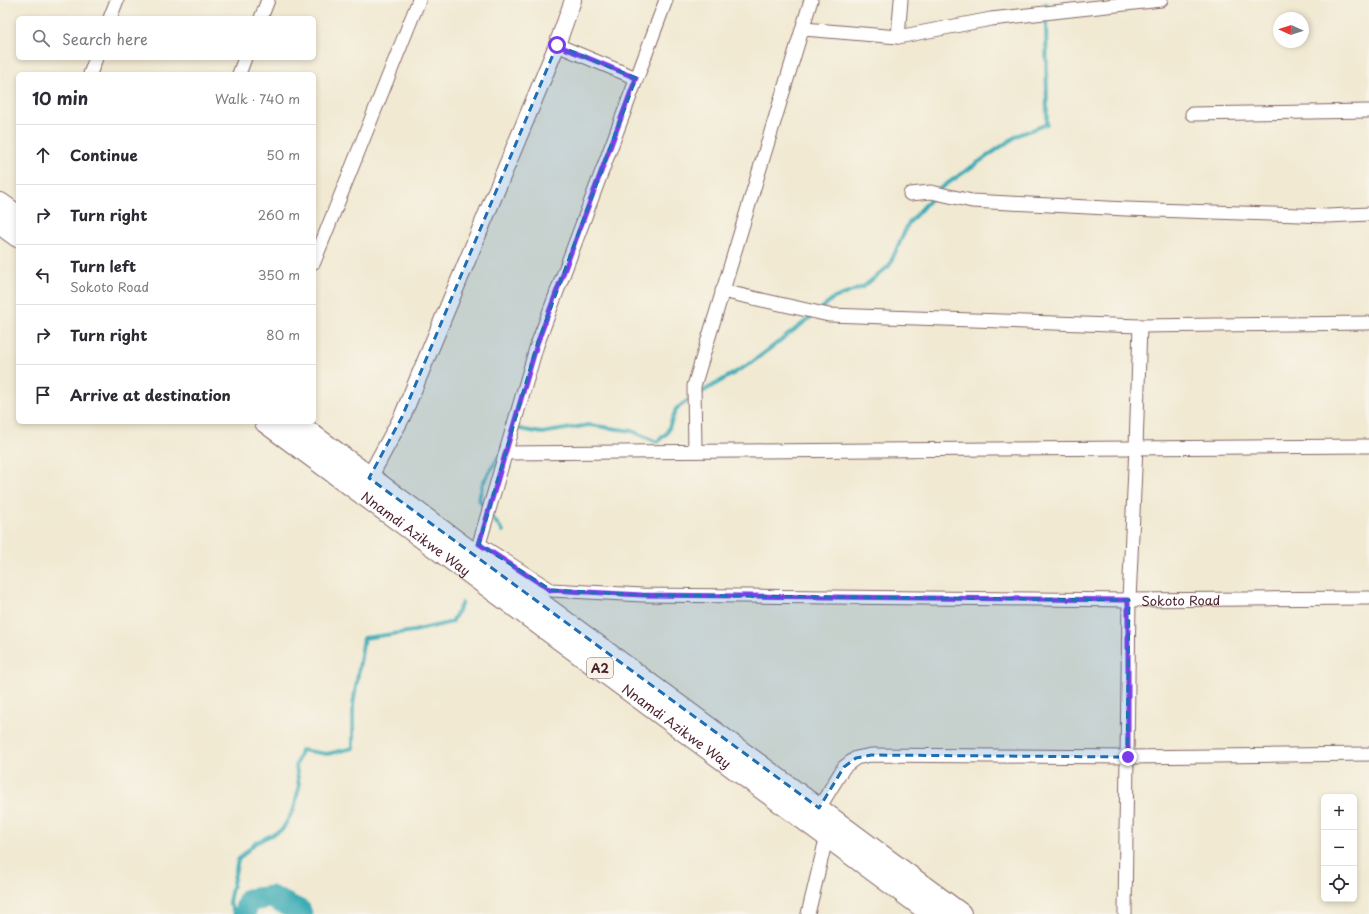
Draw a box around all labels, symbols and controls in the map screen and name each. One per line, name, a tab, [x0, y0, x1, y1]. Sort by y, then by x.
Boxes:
north arrow	[1273, 12, 1309, 48]
search box	[16, 16, 316, 60]
icon: search	[30, 27, 52, 49]
text: Search here	[62, 27, 148, 50]
route start	[548, 36, 566, 54]
text: 10 min	[32, 85, 88, 111]
text: Walk · 740 m	[215, 89, 300, 108]
text: Continue	[70, 143, 138, 166]
icon: ahead	[32, 144, 54, 166]
text: 50 m	[266, 145, 300, 164]
text: Turn right	[70, 203, 147, 226]
icon: right	[32, 204, 54, 226]
text: 260 m	[258, 205, 300, 224]
text: Turn left	[70, 254, 136, 277]
icon: left	[32, 264, 54, 286]
text: 350 m	[258, 265, 300, 284]
text: Sokoto Road	[70, 277, 149, 296]
text: Turn right	[70, 323, 147, 346]
icon: right	[32, 324, 54, 346]
text: 80 m	[266, 325, 300, 344]
text: Arrive at destination	[70, 383, 231, 406]
icon: arrive	[32, 384, 54, 406]
street label: Nnamdi Azikwe Way	[358, 486, 475, 580]
street label: Sokoto Road	[1141, 590, 1220, 609]
road number: A2	[587, 658, 613, 678]
street label: Nnamdi Azikwe Way	[619, 679, 736, 772]
route end	[1119, 748, 1137, 766]
map controls	[1321, 794, 1357, 902]
button: +	[1321, 794, 1357, 830]
button: −	[1321, 830, 1357, 866]
button: locate	[1321, 866, 1357, 902]

